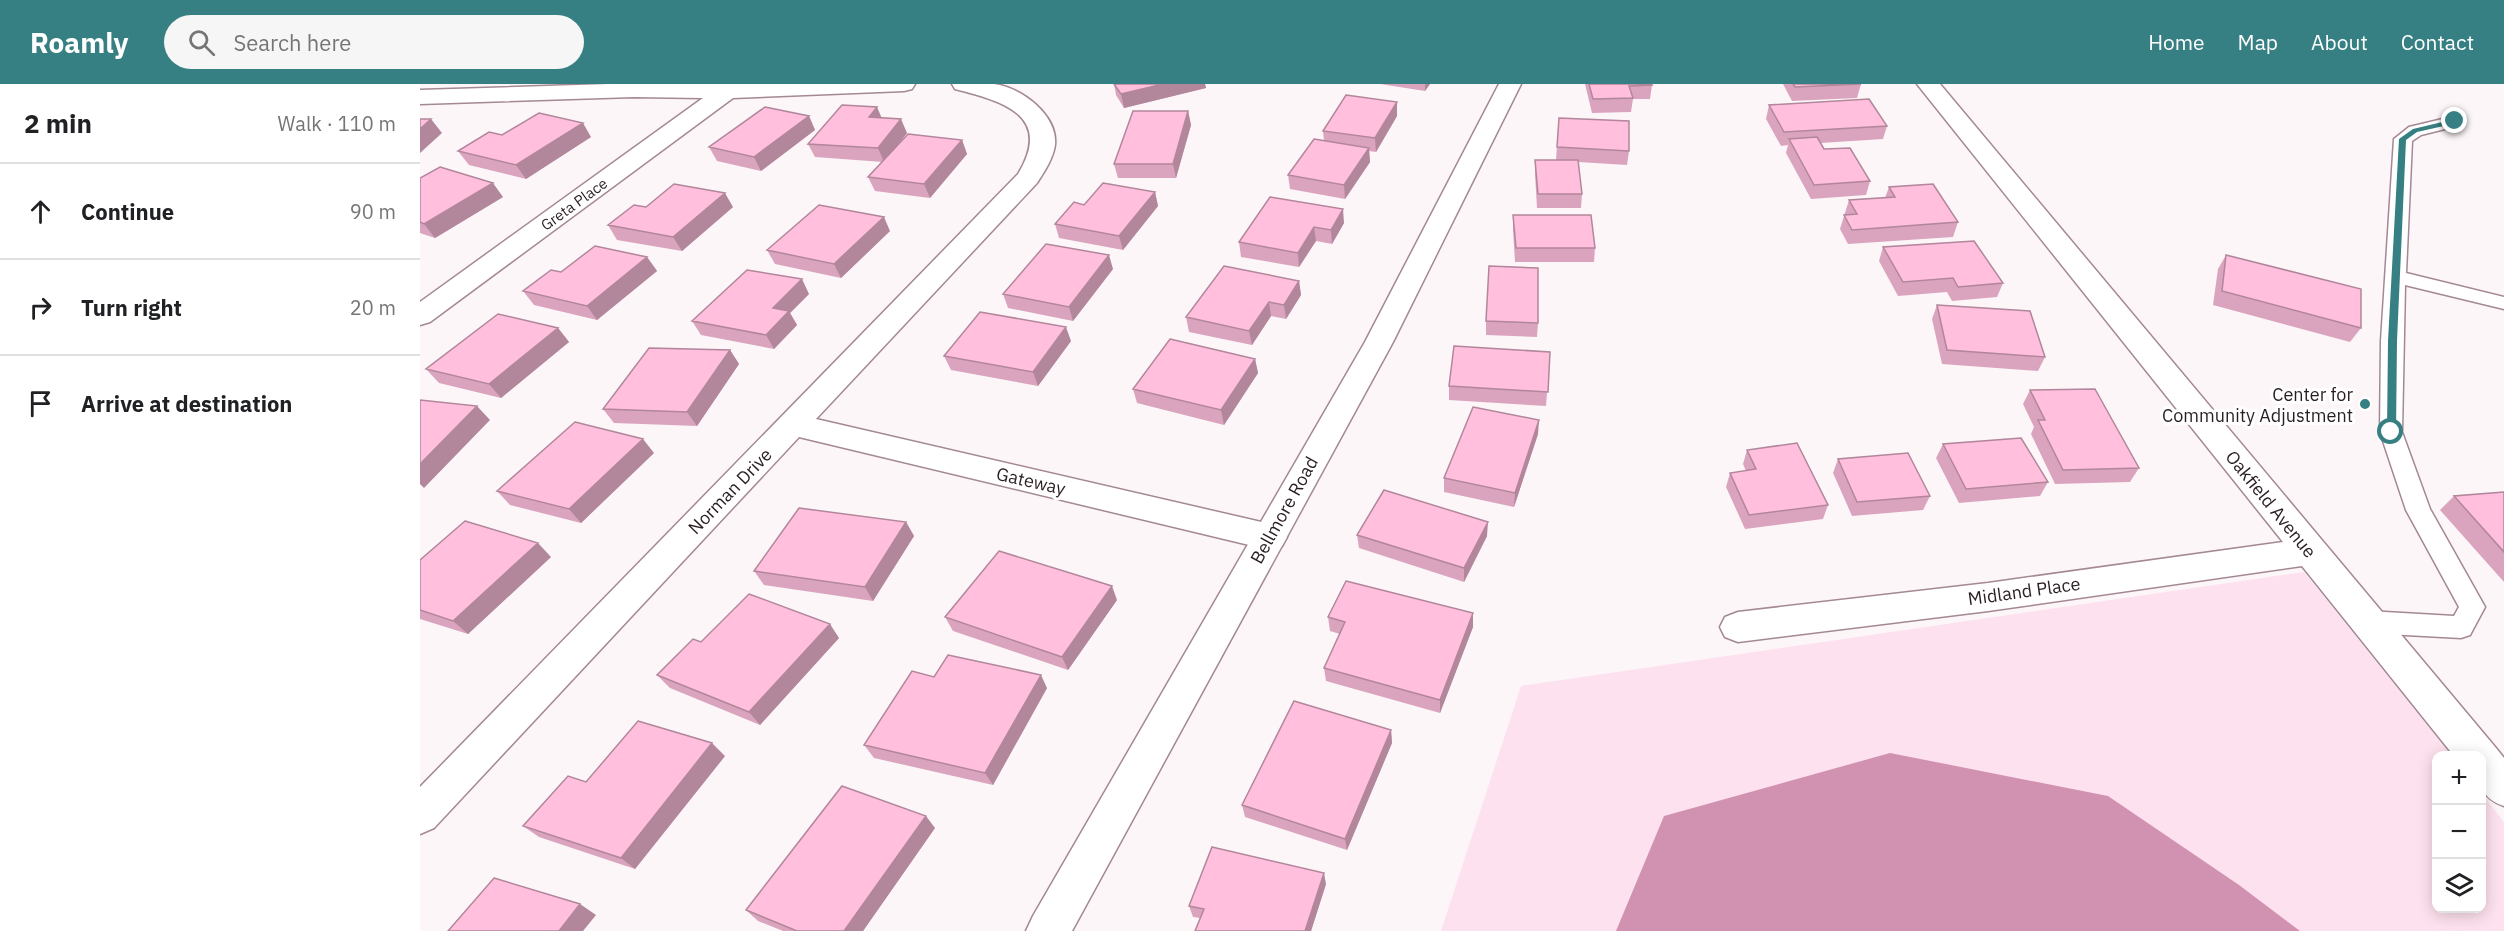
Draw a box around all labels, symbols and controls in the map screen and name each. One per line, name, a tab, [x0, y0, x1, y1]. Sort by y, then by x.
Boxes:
search box	[164, 15, 584, 69]
text: Roamly	[30, 24, 128, 61]
icon: search	[185, 26, 218, 59]
text: Search here	[233, 28, 351, 57]
text: Home	[2148, 28, 2205, 56]
text: Map	[2238, 28, 2278, 56]
text: About	[2311, 28, 2368, 56]
text: Contact	[2401, 28, 2474, 56]
text: 2 min	[24, 106, 92, 140]
route end	[2441, 107, 2467, 133]
text: Walk · 110 m	[278, 110, 396, 137]
street label: Greta Place	[537, 173, 611, 235]
icon: ahead	[24, 195, 57, 228]
text: Continue	[81, 197, 174, 226]
text: 90 m	[350, 198, 396, 225]
icon: right	[24, 291, 57, 324]
text: Turn right	[81, 293, 182, 322]
text: 20 m	[350, 294, 396, 321]
place label: Center for Community Adjustment	[2162, 383, 2353, 427]
icon: arrive	[24, 387, 57, 420]
text: Arrive at destination	[81, 389, 292, 418]
marker: Center for Community Adjustment	[2358, 397, 2372, 411]
route start	[2377, 418, 2403, 444]
street label: Norman Drive	[683, 443, 777, 539]
street label: Oakfield Avenue	[2221, 446, 2321, 562]
street label: Bellmore Road	[1245, 452, 1323, 568]
street label: Gateway	[994, 462, 1068, 500]
street label: Midland Place	[1966, 572, 2082, 610]
map controls	[2432, 751, 2486, 913]
button: +	[2432, 751, 2486, 805]
button: −	[2432, 805, 2486, 859]
button: layers	[2432, 859, 2486, 913]

